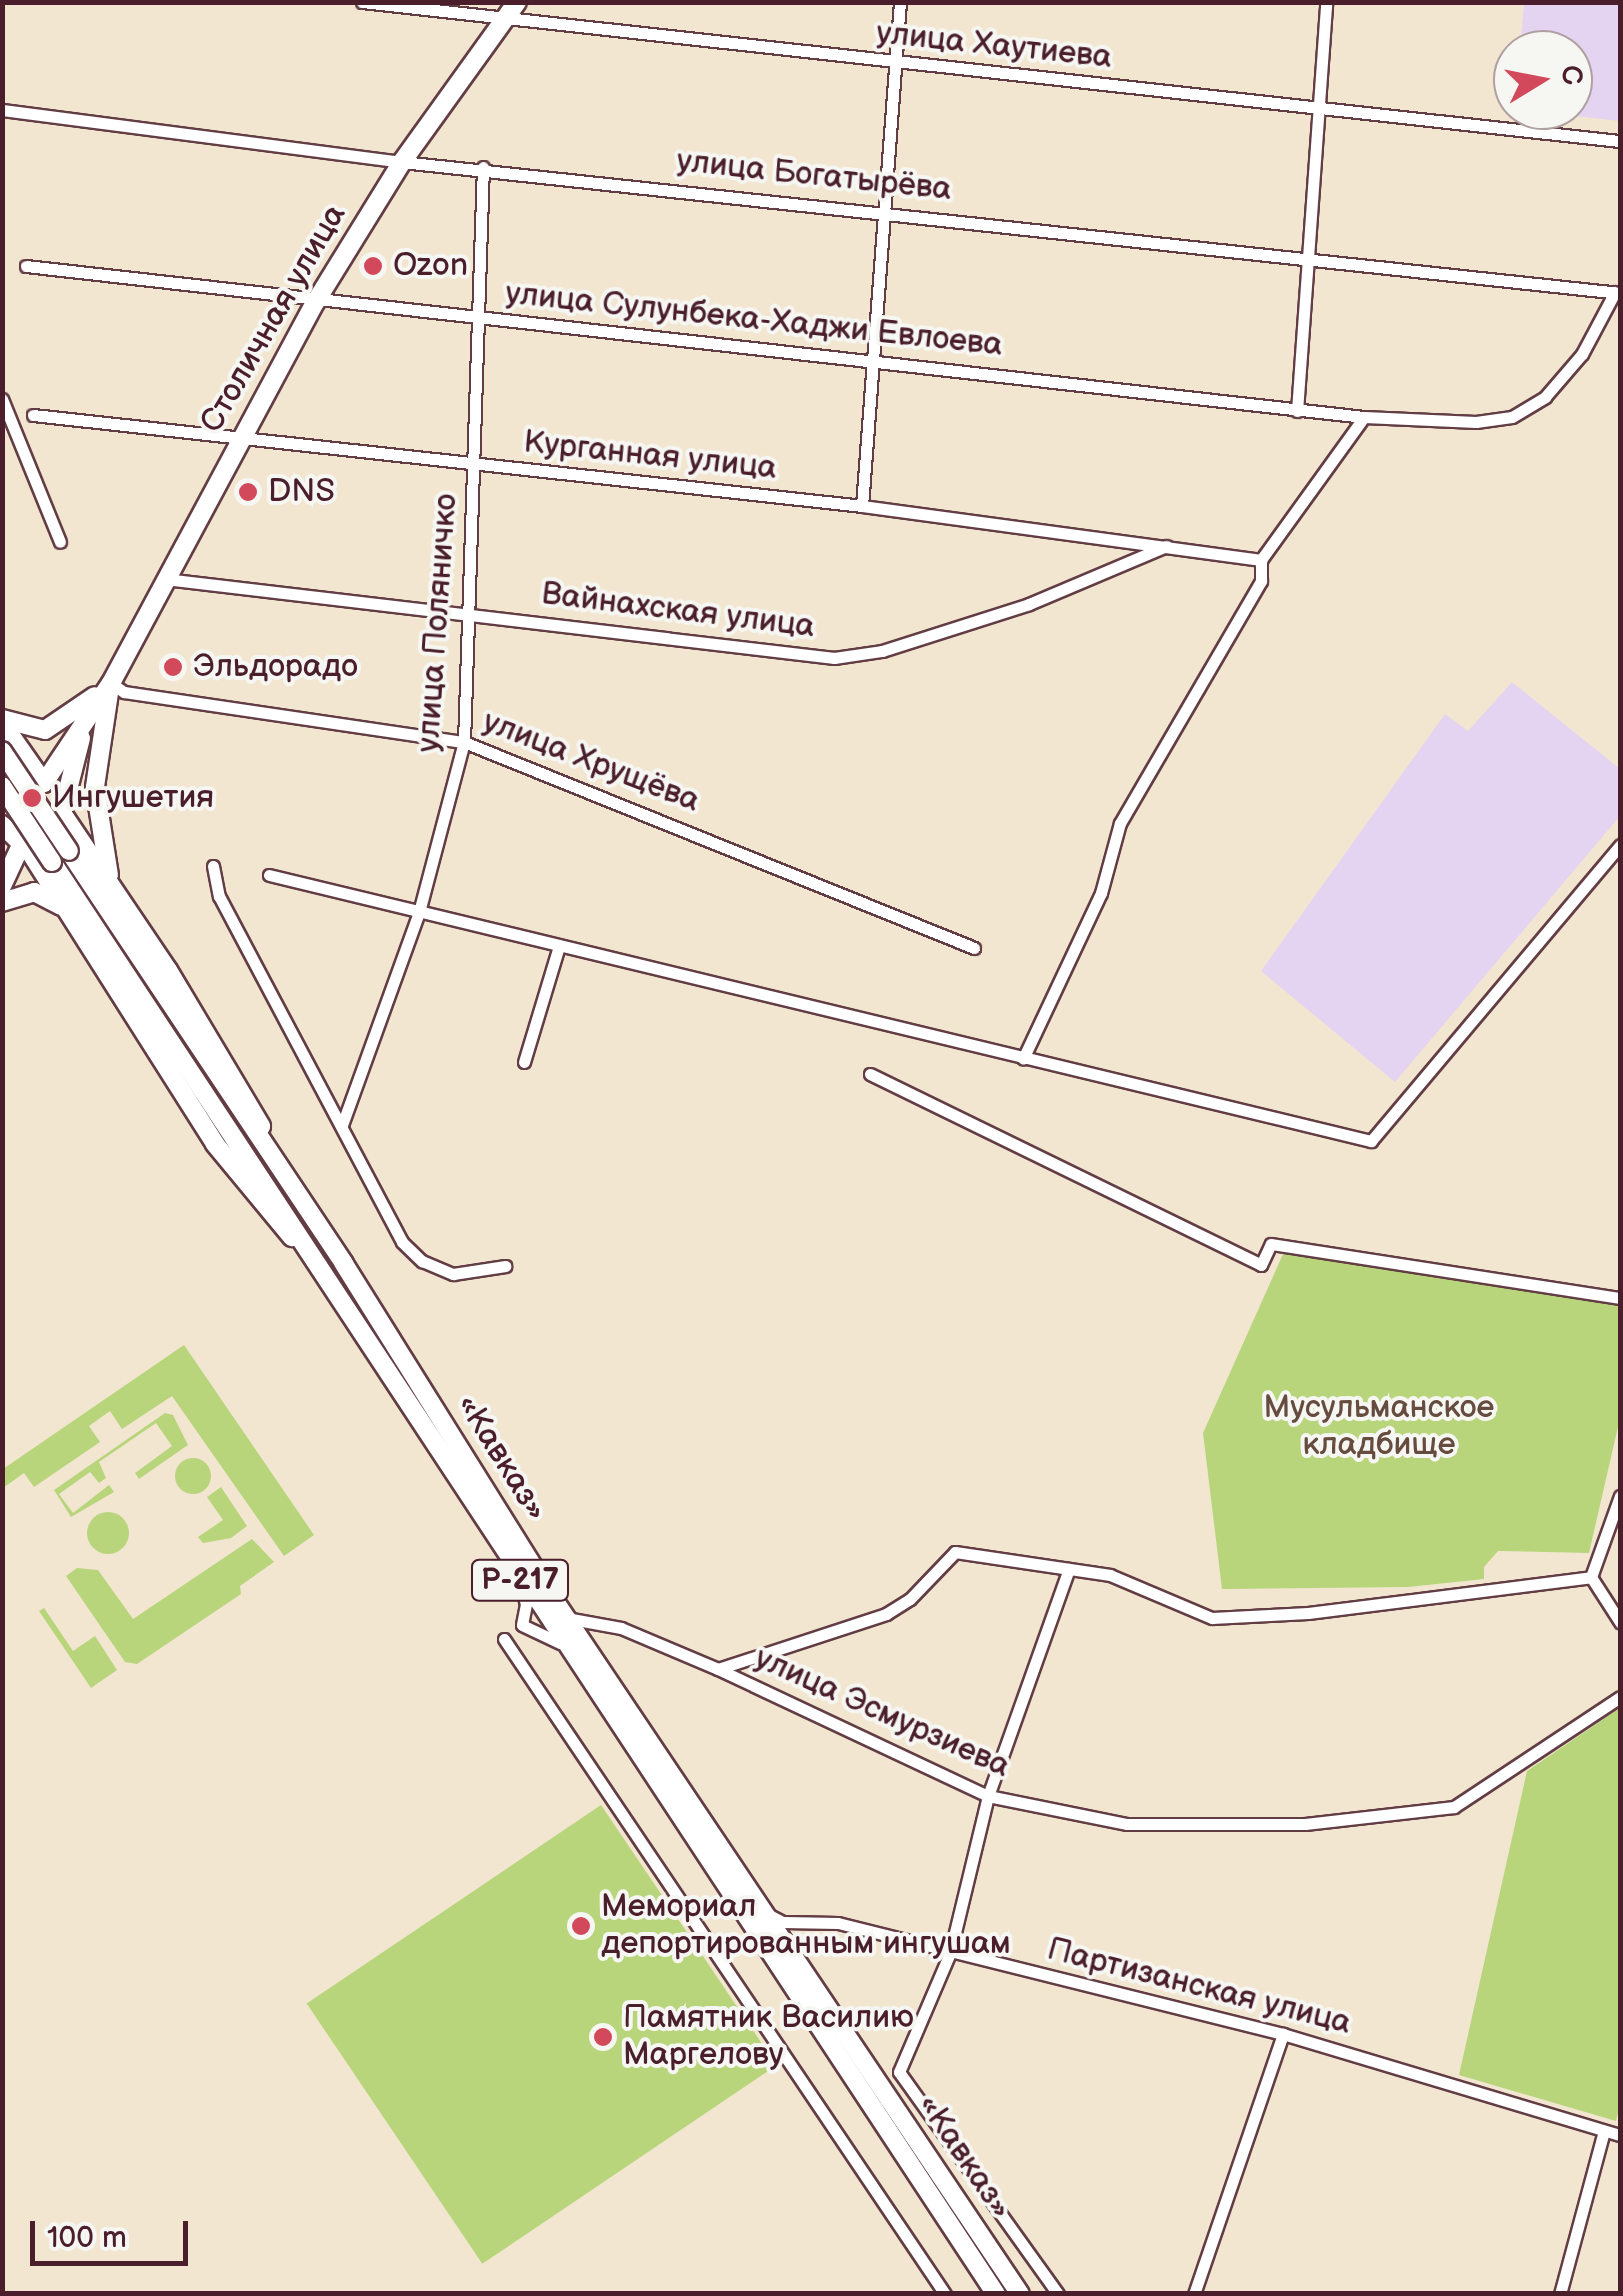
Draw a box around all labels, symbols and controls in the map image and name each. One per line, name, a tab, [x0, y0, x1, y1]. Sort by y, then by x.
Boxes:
street label: улица Хаутиева	[874, 15, 1114, 77]
north arrow	[1493, 30, 1593, 130]
text: С	[1553, 63, 1589, 88]
street label: улица Богатырёва	[675, 142, 953, 210]
street label: Столичная улица	[193, 198, 355, 440]
place label: Ozon	[393, 247, 468, 285]
marker: Ozon	[362, 255, 384, 277]
street label: улица Сулунбека-Хаджи Евлоева	[504, 275, 1004, 365]
street label: Курганная улица	[522, 424, 778, 488]
place label: DNS	[268, 473, 335, 511]
marker: DNS	[237, 481, 259, 503]
street label: улица Поляничко	[410, 492, 466, 754]
street label: Вайнахская улица	[539, 575, 817, 647]
place label: Эльдорадо	[193, 648, 358, 686]
marker: Эльдорадо	[162, 656, 184, 678]
street label: улица Хрущёва	[477, 703, 705, 821]
place label: Ингушетия	[52, 779, 214, 817]
marker: Ингушетия	[21, 787, 43, 809]
street label: «Кавказ»	[447, 1388, 555, 1528]
park label: Мусульманское кладбище	[1264, 1390, 1494, 1465]
road number: Р-217	[470, 1555, 570, 1605]
street label: улица Эсмурзиева	[749, 1640, 1015, 1786]
place label: Мемориал депортированным ингушам	[601, 1889, 1011, 1964]
marker: Мемориал депортированным ингушам	[570, 1915, 592, 1937]
street label: Партизанская улица	[1043, 1931, 1355, 2043]
place label: Памятник Василию Маргелову	[623, 2000, 914, 2075]
marker: Памятник Василию Маргелову	[592, 2026, 614, 2048]
street label: «Кавказ»	[908, 2087, 1020, 2227]
scale bar	[35, 2201, 192, 2263]
text: 100 m	[47, 2220, 127, 2256]

